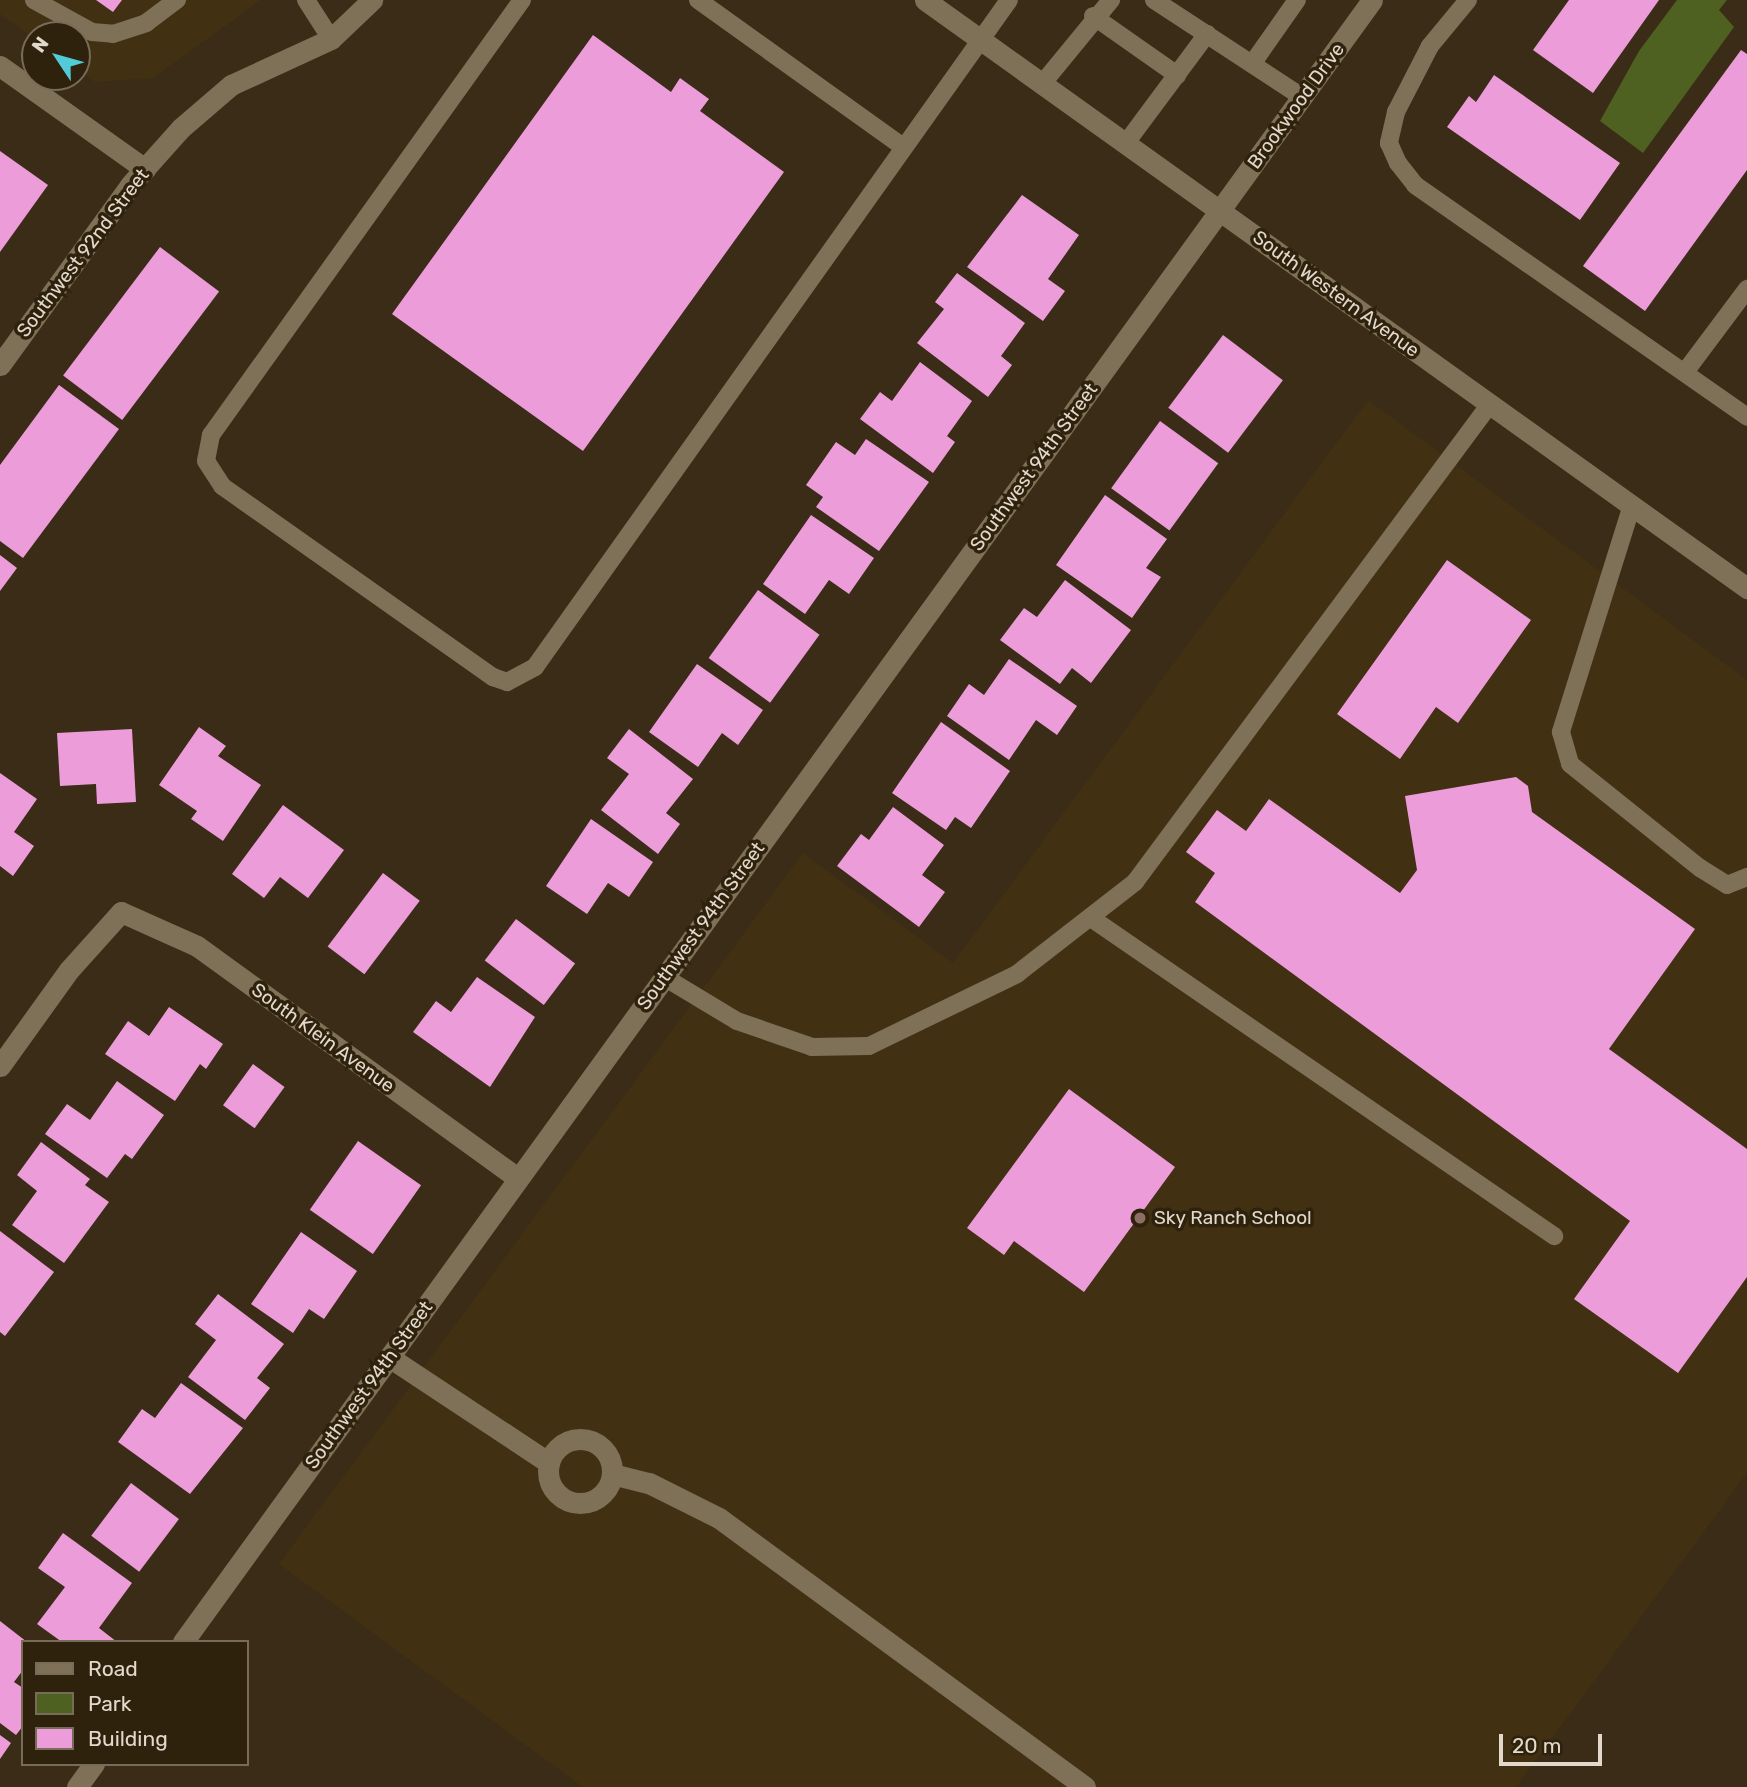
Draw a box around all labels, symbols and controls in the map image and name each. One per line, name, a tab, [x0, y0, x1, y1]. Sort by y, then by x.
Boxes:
north arrow	[21, 21, 91, 91]
text: N	[27, 32, 54, 57]
street label: Brookwood Drive	[1243, 39, 1349, 173]
street label: Southwest 92nd Street	[12, 164, 154, 342]
street label: South Western Avenue	[1248, 226, 1424, 362]
street label: Southwest 94th Street	[965, 379, 1103, 555]
street label: Southwest 94th Street	[632, 838, 770, 1014]
street label: South Klein Avenue	[247, 978, 399, 1098]
place label: Sky Ranch School	[1154, 1207, 1312, 1229]
marker: Sky Ranch School	[1132, 1210, 1148, 1226]
street label: Southwest 94th Street	[300, 1297, 438, 1473]
legend	[21, 1640, 248, 1766]
text: Road	[88, 1656, 138, 1681]
text: Park	[88, 1691, 132, 1716]
scale bar	[1502, 1720, 1605, 1764]
text: Building	[88, 1726, 168, 1751]
text: 20 m	[1512, 1733, 1561, 1758]

